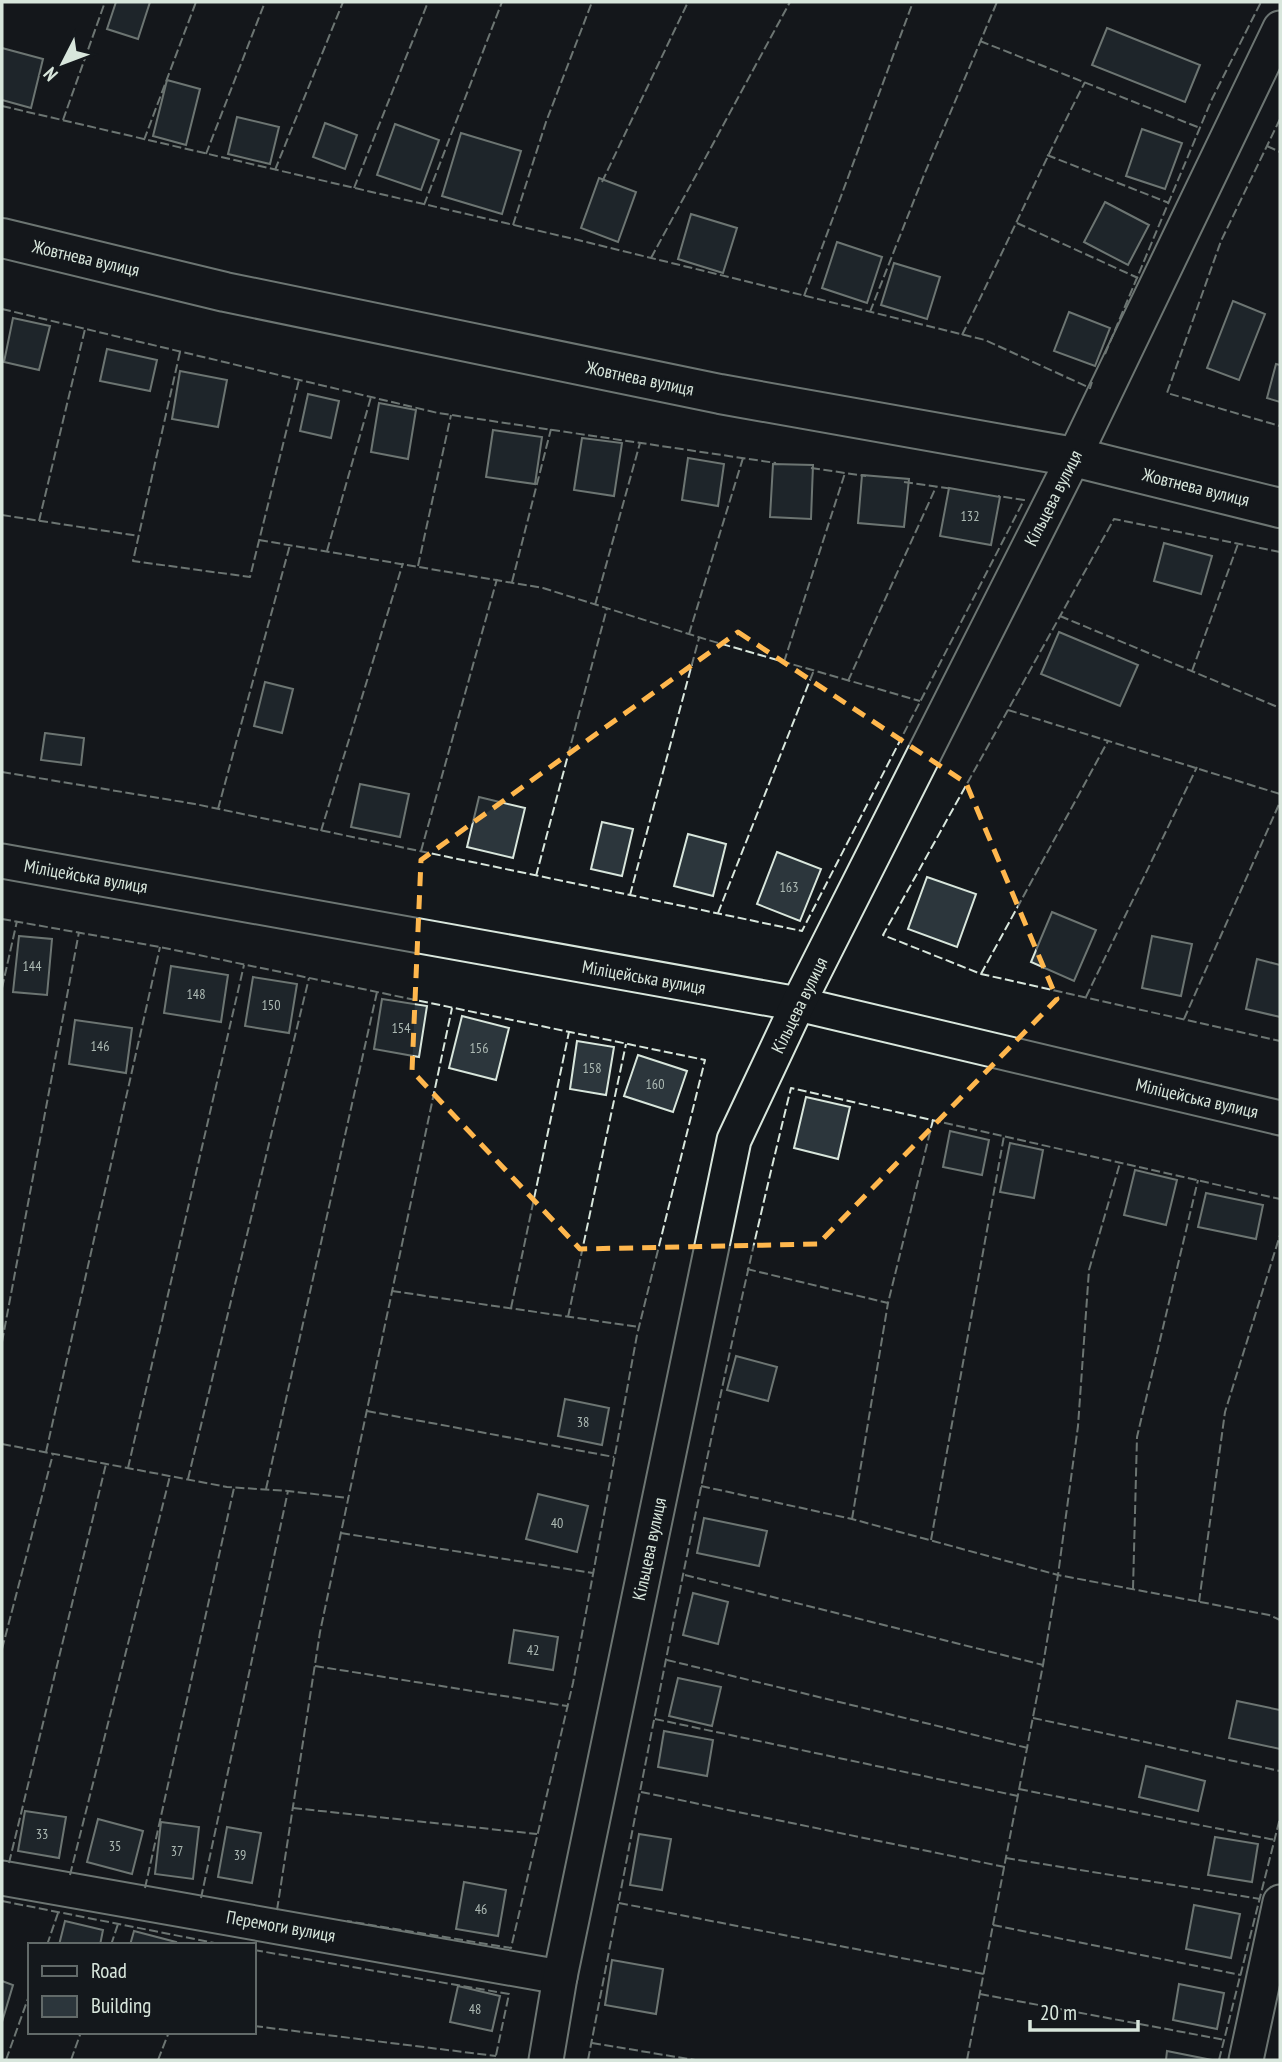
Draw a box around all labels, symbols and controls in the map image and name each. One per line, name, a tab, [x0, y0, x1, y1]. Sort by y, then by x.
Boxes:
north arrow	[28, 28, 98, 98]
text: N	[38, 63, 63, 86]
street label: Жовтнева вулиця	[29, 234, 142, 282]
street label: Жовтнева вулиця	[583, 355, 696, 401]
street label: Кільцева вулиця	[1019, 446, 1087, 550]
street label: Жовтнева вулиця	[1139, 462, 1252, 511]
house number: 132	[961, 507, 979, 525]
street label: Міліцейська вулиця	[22, 854, 150, 898]
house number: 163	[780, 878, 798, 896]
street label: Кільцева вулиця	[766, 953, 832, 1057]
street label: Міліцейська вулиця	[580, 955, 708, 999]
house number: 144	[23, 957, 42, 975]
house number: 148	[187, 985, 205, 1003]
house number: 150	[262, 996, 280, 1014]
house number: 154	[392, 1019, 411, 1037]
house number: 146	[91, 1037, 109, 1055]
house number: 156	[470, 1039, 488, 1057]
house number: 158	[583, 1059, 601, 1077]
street label: Міліцейська вулиця	[1134, 1073, 1261, 1123]
house number: 160	[646, 1075, 664, 1093]
house number: 38	[577, 1413, 589, 1431]
street label: Кільцева вулиця	[627, 1495, 671, 1602]
house number: 40	[551, 1514, 563, 1532]
house number: 42	[527, 1641, 539, 1659]
house number: 33	[36, 1825, 48, 1843]
house number: 35	[109, 1837, 121, 1855]
house number: 37	[171, 1842, 183, 1860]
house number: 39	[234, 1846, 246, 1864]
house number: 46	[475, 1900, 487, 1918]
street label: Перемоги вулиця	[225, 1905, 337, 1947]
legend	[28, 1943, 256, 2034]
text: Road	[91, 1957, 127, 1984]
scale bar	[1030, 1988, 1138, 2032]
text: Building	[91, 1992, 151, 2019]
text: 20 m	[1040, 1999, 1077, 2026]
house number: 48	[469, 2000, 481, 2018]

